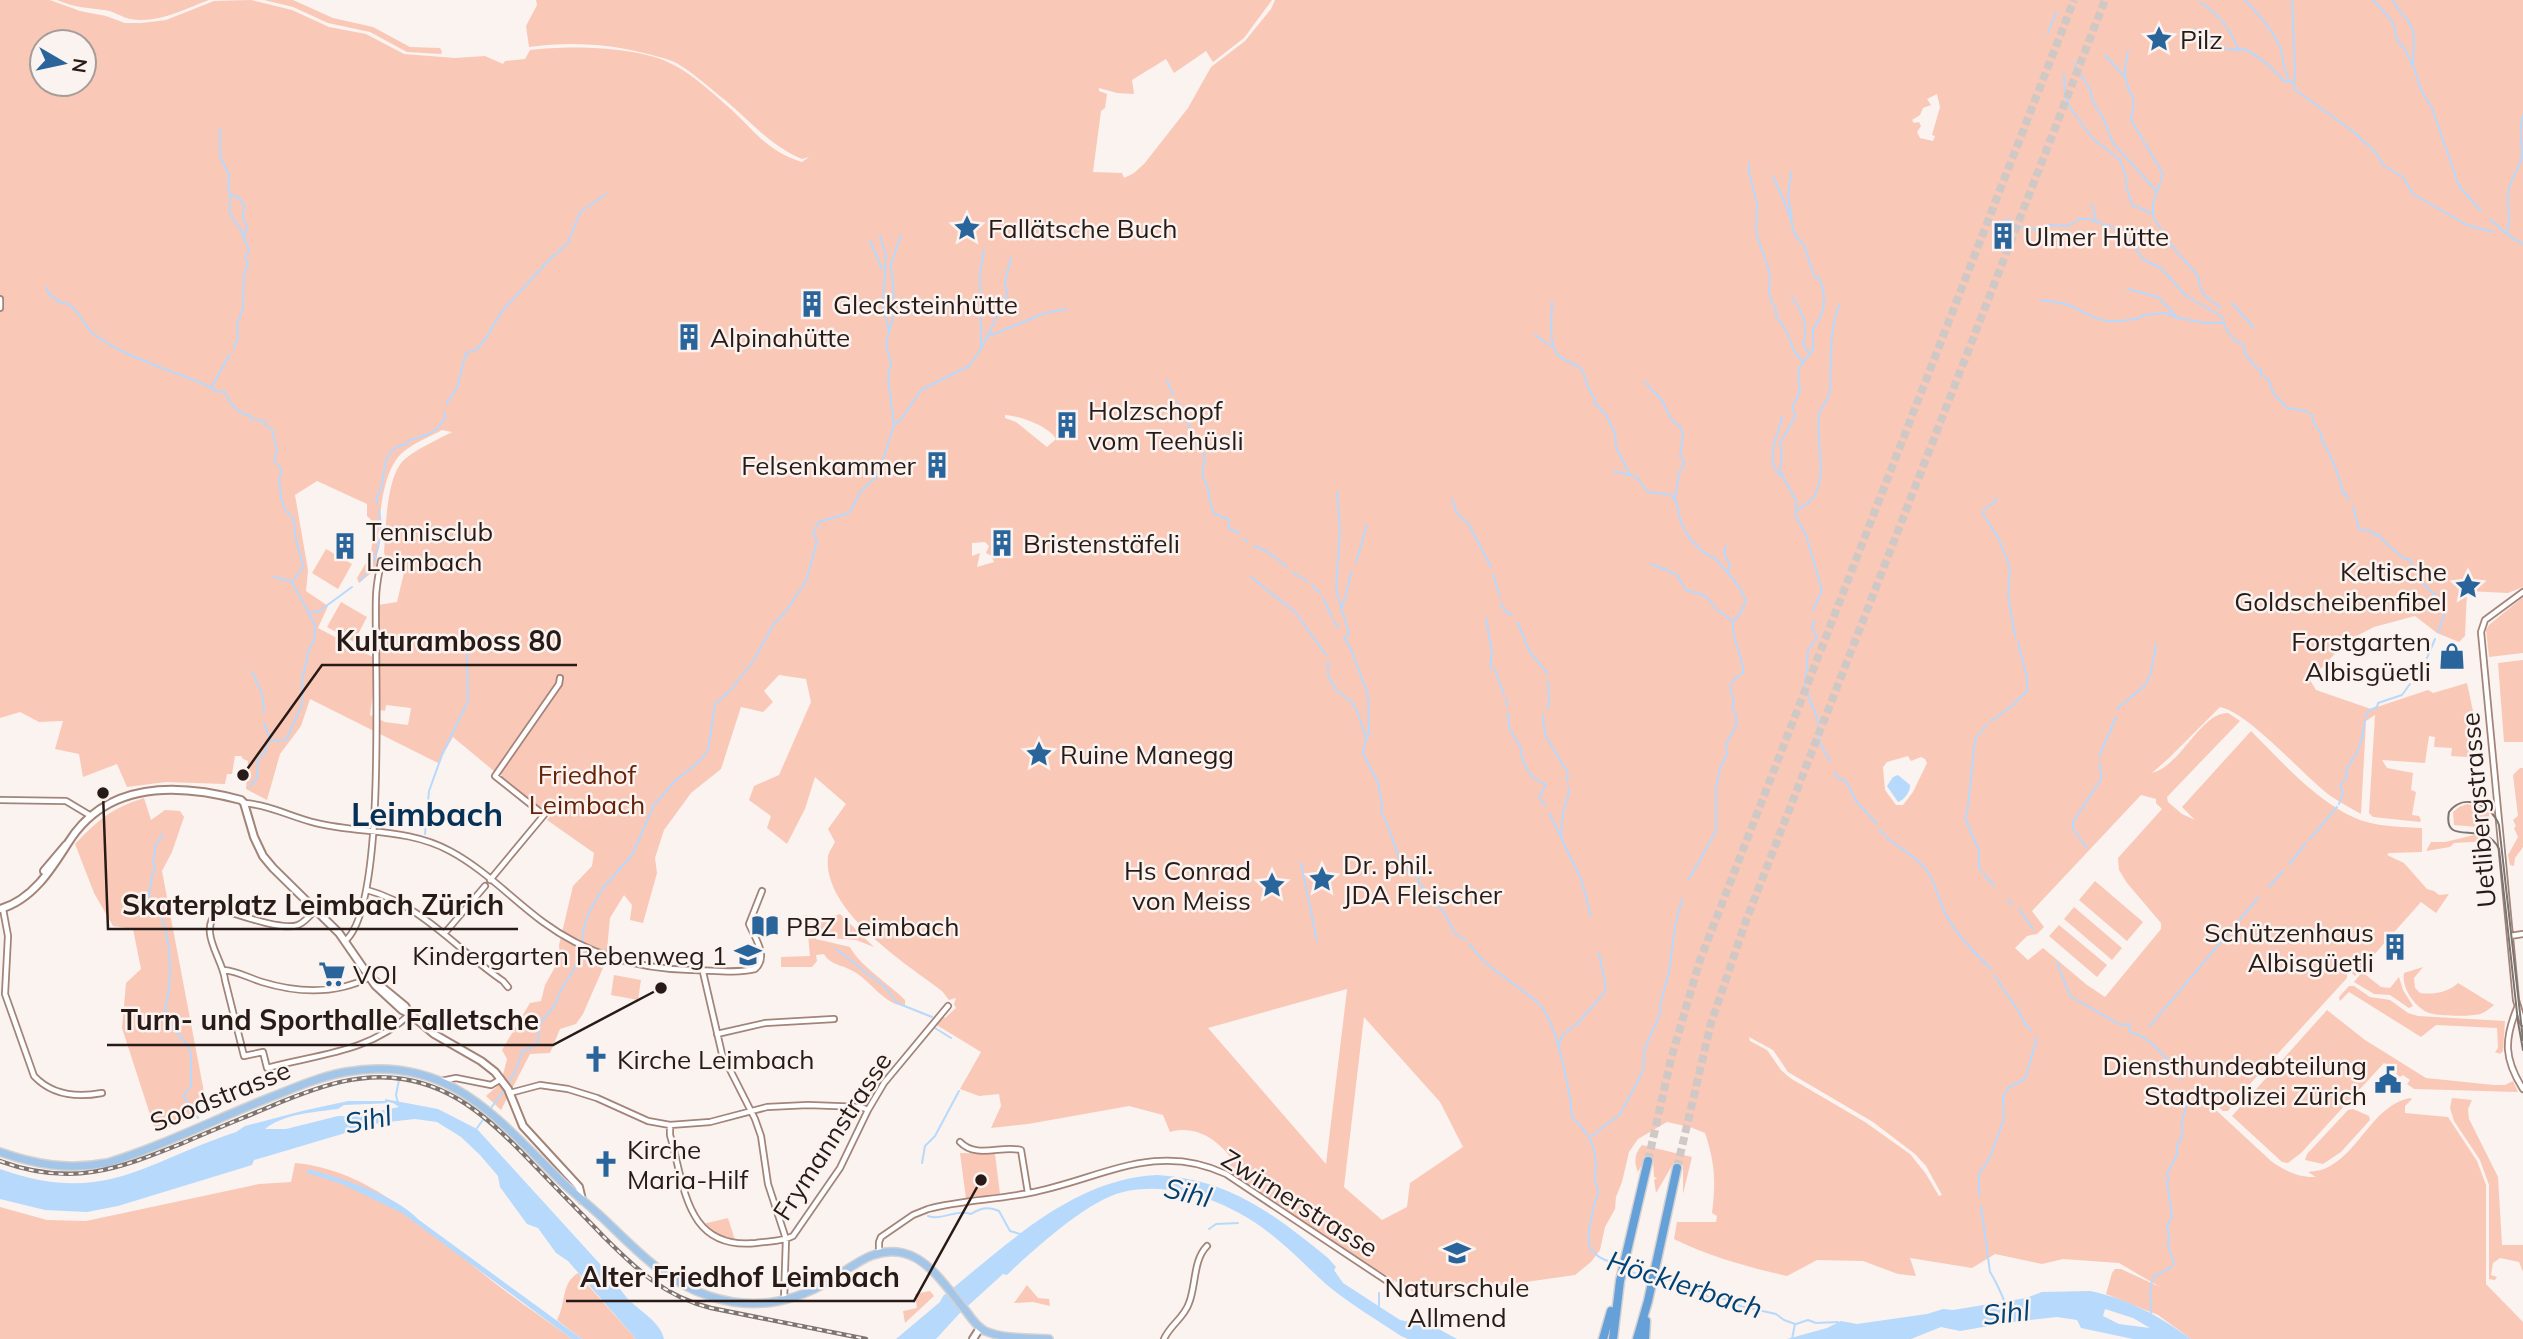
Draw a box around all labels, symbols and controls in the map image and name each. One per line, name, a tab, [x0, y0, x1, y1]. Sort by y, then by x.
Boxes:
place label: Pilz	[2180, 23, 2223, 56]
place icon: Pilz	[2144, 24, 2174, 54]
north arrow	[28, 28, 98, 98]
text: N	[67, 57, 93, 75]
place label: Fallätsche Buch	[988, 212, 1178, 245]
place icon: Fallätsche Buch	[952, 213, 982, 243]
place label: Ulmer Hütte	[2024, 220, 2169, 253]
building icon: Ulmer Hütte	[1988, 221, 2018, 251]
place label: Glecksteinhütte	[833, 288, 1018, 321]
building icon: Glecksteinhütte	[797, 289, 827, 319]
place label: Alpinahütte	[710, 321, 850, 354]
building icon: Alpinahütte	[674, 322, 704, 352]
place label: Holzschopf vom Teehüsli	[1088, 394, 1244, 457]
building icon: Holzschopf vom Teehüsli	[1052, 410, 1082, 440]
place label: Felsenkammer	[741, 449, 917, 482]
building icon: Felsenkammer	[922, 450, 952, 480]
place label: Tennisclub Leimbach	[366, 515, 493, 578]
place label: Bristenstäfeli	[1023, 527, 1180, 560]
building icon: Bristenstäfeli	[987, 528, 1017, 558]
building icon: Tennisclub Leimbach	[330, 531, 360, 561]
place label: Keltische Goldscheibenfibel	[2234, 555, 2447, 618]
place icon: Keltische Goldscheibenfibel	[2453, 571, 2483, 601]
callout: Kulturamboss 80	[322, 616, 577, 665]
text: Kulturamboss 80	[336, 623, 562, 658]
place label: Forstgarten Albisgüetli	[2291, 625, 2431, 688]
shop icon: Forstgarten Albisgüetli	[2437, 641, 2467, 671]
street label: Uetlibergstrasse	[2453, 711, 2503, 909]
place label: Ruine Manegg	[1060, 738, 1234, 771]
place icon: Ruine Manegg	[1024, 739, 1054, 769]
park label: Friedhof Leimbach	[529, 758, 645, 821]
district label: Leimbach	[351, 793, 503, 834]
place label: Dr. phil. JDA Fleischer	[1343, 848, 1503, 911]
place label: Hs Conrad von Meiss	[1124, 854, 1251, 917]
place icon: Dr. phil. JDA Fleischer	[1307, 864, 1337, 894]
place icon: Hs Conrad von Meiss	[1257, 870, 1287, 900]
callout: Skaterplatz Leimbach Zürich	[108, 880, 518, 929]
text: Skaterplatz Leimbach Zürich	[122, 887, 504, 922]
place label: PBZ Leimbach	[786, 910, 959, 943]
library icon: PBZ Leimbach	[750, 911, 780, 941]
place label: Schützenhaus Albisgüetli	[2204, 916, 2374, 979]
building icon: Schützenhaus Albisgüetli	[2380, 932, 2410, 962]
place label: Kindergarten Rebenweg 1	[412, 939, 727, 972]
school or university icon: Kindergarten Rebenweg 1	[733, 940, 763, 970]
place label: VOI	[353, 958, 398, 991]
supermarket icon: VOI	[317, 959, 347, 989]
callout: Turn- und Sporthalle Falletsche	[107, 996, 553, 1045]
text: Turn- und Sporthalle Falletsche	[121, 1002, 539, 1037]
place label: Kirche Leimbach	[617, 1043, 815, 1076]
church icon: Kirche Leimbach	[581, 1044, 611, 1074]
street label: Frymannstrasse	[765, 1046, 899, 1226]
place label: Diensthundeabteilung Stadtpolizei Zürich	[2102, 1049, 2367, 1112]
street label: Soodstrasse	[145, 1053, 295, 1139]
public building icon: Diensthundeabteilung Stadtpolizei Zürich	[2373, 1065, 2403, 1095]
water label: Sihl	[342, 1097, 395, 1141]
place label: Kirche Maria-Hilf	[627, 1133, 750, 1196]
street label: Zwirnerstrasse	[1216, 1142, 1384, 1264]
church icon: Kirche Maria-Hilf	[591, 1149, 621, 1179]
water label: Sihl	[1161, 1169, 1215, 1215]
school or university icon: Naturschule Allmend	[1442, 1238, 1472, 1268]
water label: Höcklerbach	[1603, 1242, 1767, 1326]
callout: Alter Friedhof Leimbach	[566, 1252, 914, 1301]
text: Alter Friedhof Leimbach	[580, 1259, 900, 1294]
place label: Naturschule Allmend	[1385, 1271, 1529, 1334]
water label: Sihl	[1981, 1292, 2032, 1332]

